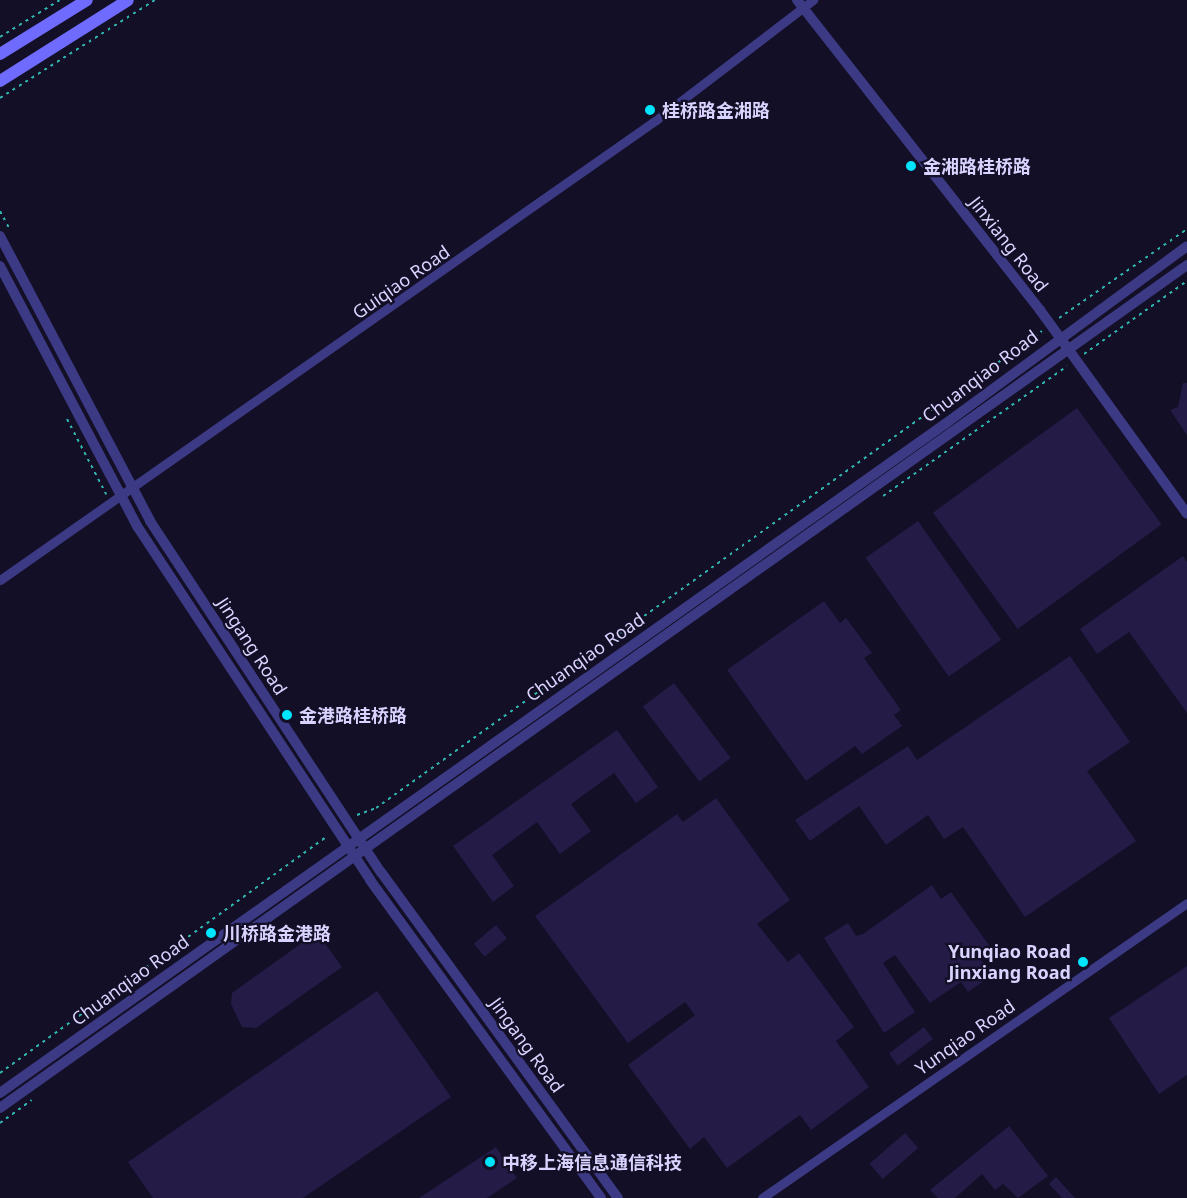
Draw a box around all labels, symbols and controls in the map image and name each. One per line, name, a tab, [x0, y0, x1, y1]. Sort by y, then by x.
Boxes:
place label: 桂桥路金湘路	[662, 99, 770, 121]
marker: 桂桥路金湘路	[643, 103, 657, 117]
place label: 金湘路桂桥路	[923, 155, 1031, 177]
marker: 金湘路桂桥路	[904, 159, 918, 173]
street label: Jinxiang Road	[965, 192, 1053, 296]
street label: Guiqiao Road	[348, 241, 454, 323]
street label: Chuanqiao Road	[918, 325, 1042, 427]
street label: Jingang Road	[212, 593, 292, 699]
street label: Chuanqiao Road	[522, 608, 648, 706]
place label: 金港路桂桥路	[299, 704, 407, 726]
marker: 金港路桂桥路	[280, 708, 294, 722]
place label: 川桥路金港路	[223, 922, 331, 944]
marker: 川桥路金港路	[204, 926, 218, 940]
street label: Chuanqiao Road	[67, 930, 193, 1030]
place label: Yunqiao Road Jinxiang Road	[948, 941, 1071, 984]
marker: Yunqiao Road Jinxiang Road	[1076, 955, 1090, 969]
street label: Jingang Road	[485, 993, 569, 1097]
street label: Yunqiao Road	[911, 995, 1019, 1079]
place label: 中移上海信息通信科技	[502, 1151, 682, 1173]
marker: 中移上海信息通信科技	[483, 1155, 497, 1169]

